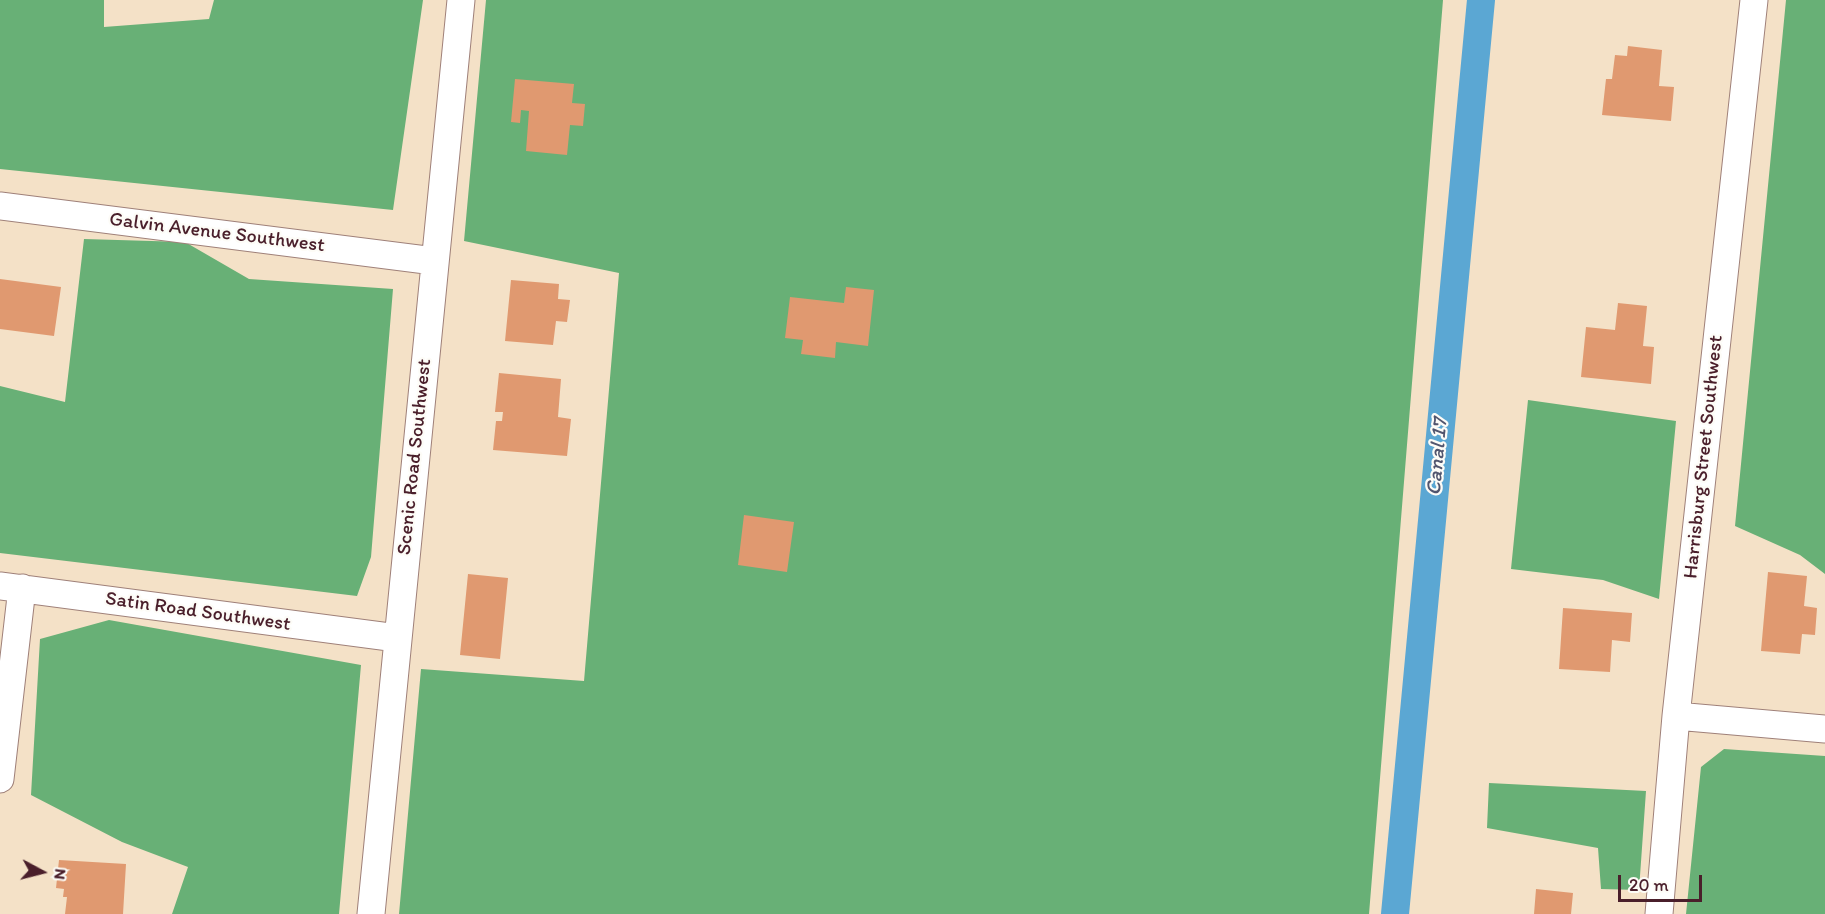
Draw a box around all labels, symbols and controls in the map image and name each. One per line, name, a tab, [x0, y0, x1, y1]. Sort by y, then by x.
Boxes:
street label: Galvin Avenue Southwest	[108, 208, 326, 258]
street label: Harrisburg Street Southwest	[1679, 334, 1729, 580]
street label: Scenic Road Southwest	[393, 358, 437, 556]
water label: Canal 17	[1422, 417, 1454, 497]
street label: Satin Road Southwest	[104, 587, 292, 637]
north arrow	[12, 842, 72, 902]
scale bar	[1621, 863, 1705, 901]
text: N	[50, 868, 70, 881]
text: 20 m	[1629, 874, 1669, 896]

